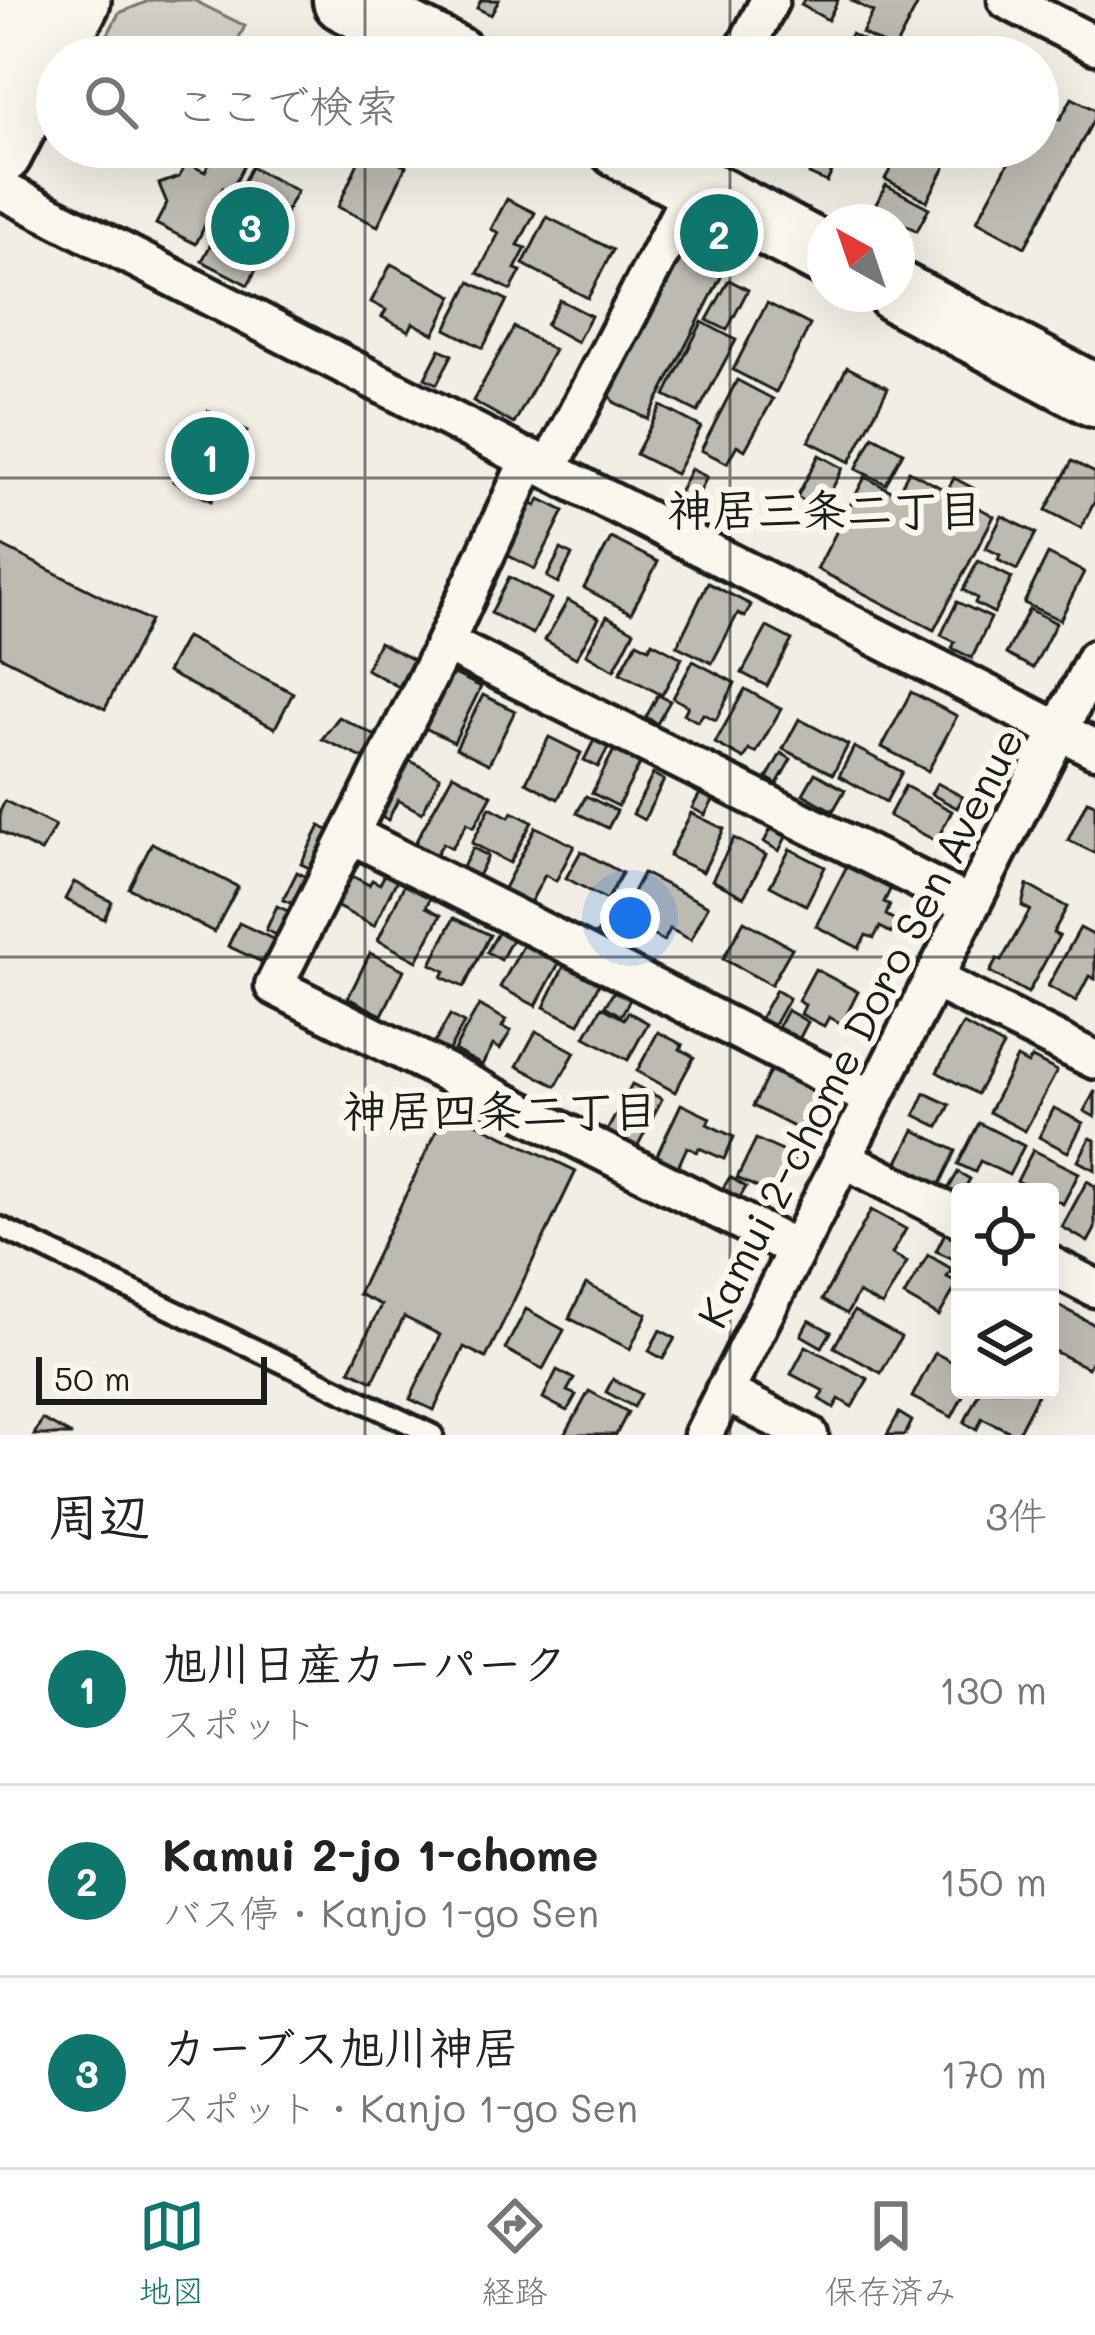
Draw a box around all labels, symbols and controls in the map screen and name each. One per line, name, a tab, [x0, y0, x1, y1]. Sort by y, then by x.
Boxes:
search box	[36, 36, 1059, 168]
icon: search	[78, 69, 144, 135]
text: ここで検索	[174, 75, 399, 133]
pin: 3	[211, 181, 289, 271]
pin: 2	[680, 188, 758, 278]
north arrow	[807, 204, 915, 312]
pin: 1	[171, 411, 249, 501]
district label: 神居三条二丁目	[667, 479, 983, 537]
street label: Kamui 2-chome Doro Sen Avenue	[683, 718, 1035, 1336]
your location	[600, 888, 660, 948]
district label: 神居四条二丁目	[342, 1080, 658, 1138]
map controls	[951, 1183, 1059, 1399]
button: locate	[951, 1183, 1059, 1291]
button: layers	[951, 1291, 1059, 1399]
scale bar	[36, 1351, 267, 1404]
text: 50 m	[54, 1356, 130, 1399]
text: 周辺	[48, 1481, 150, 1548]
text: 3件	[985, 1489, 1047, 1540]
text: 旭川日産カーパーク	[162, 1633, 567, 1691]
text: 1	[78, 1663, 96, 1714]
text: 130 m	[939, 1663, 1047, 1714]
text: スポット	[162, 1697, 318, 1748]
text: Kamui 2-jo 1-chome	[162, 1824, 599, 1882]
text: 2	[76, 1855, 98, 1906]
text: 150 m	[939, 1855, 1047, 1906]
text: バス停 · Kanjo 1-go Sen	[162, 1886, 599, 1937]
text: カーブス旭川神居	[162, 2017, 519, 2075]
text: 3	[75, 2047, 99, 2098]
text: 170 m	[940, 2047, 1047, 2098]
text: スポット · Kanjo 1-go Sen	[162, 2081, 638, 2132]
tab: 地図	[139, 2193, 205, 2313]
tab: 経路	[482, 2193, 548, 2313]
tab: 保存済み	[825, 2193, 957, 2313]

